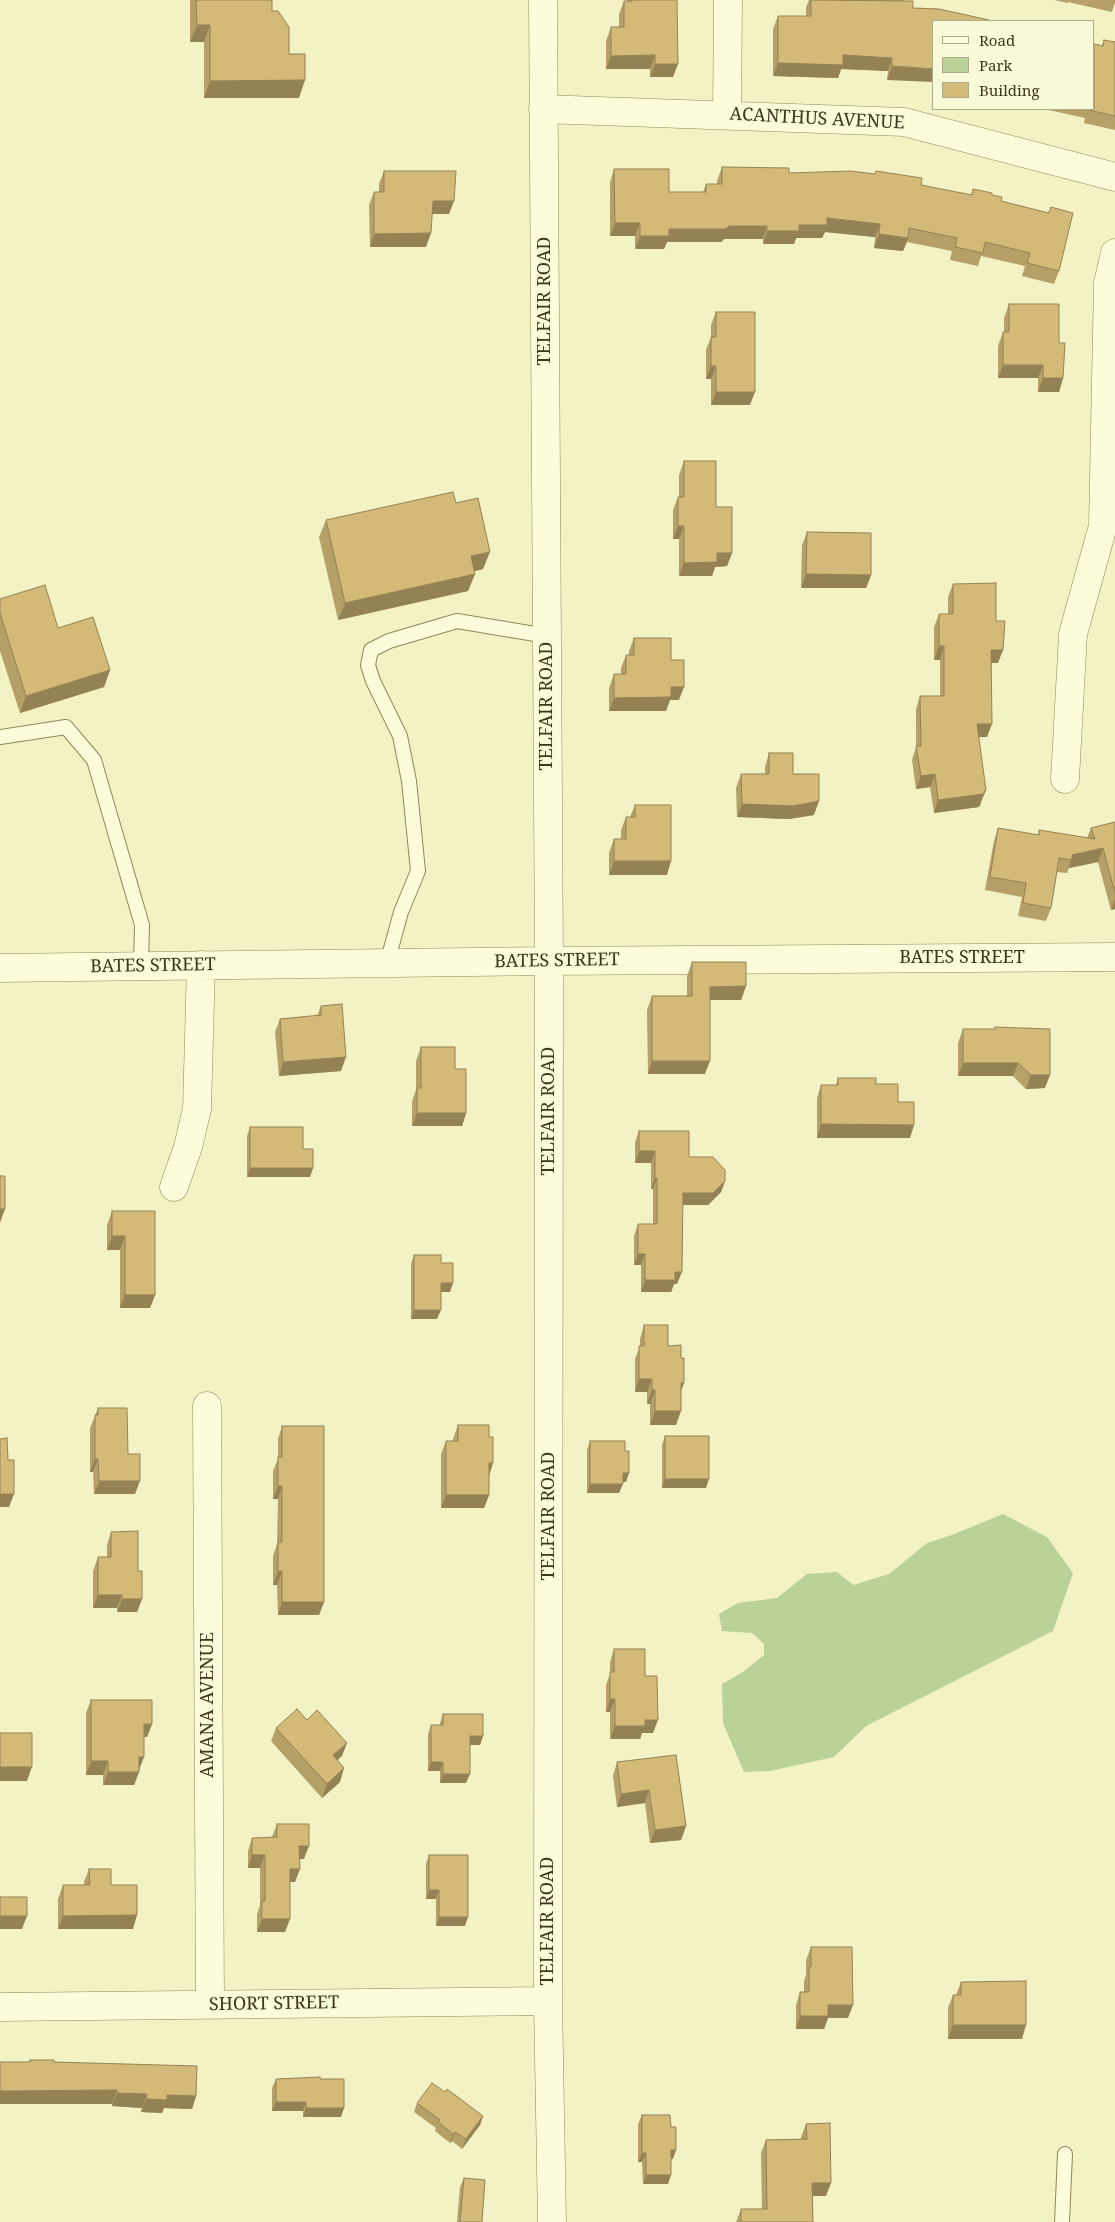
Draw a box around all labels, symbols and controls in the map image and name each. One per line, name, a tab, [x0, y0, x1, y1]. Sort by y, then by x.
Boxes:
legend	[932, 20, 1095, 110]
text: Road	[979, 30, 1015, 50]
text: Park	[979, 55, 1012, 75]
text: Building	[979, 80, 1040, 100]
street label: ACANTHUS AVENUE	[729, 104, 905, 134]
street label: TELFAIR ROAD	[534, 237, 556, 365]
street label: TELFAIR ROAD	[536, 642, 558, 770]
street label: BATES STREET	[899, 947, 1025, 969]
street label: BATES STREET	[494, 949, 620, 973]
street label: BATES STREET	[90, 954, 216, 978]
street label: TELFAIR ROAD	[538, 1047, 560, 1175]
street label: TELFAIR ROAD	[538, 1452, 560, 1580]
street label: AMANA AVENUE	[197, 1632, 219, 1778]
street label: TELFAIR ROAD	[537, 1857, 559, 1985]
street label: SHORT STREET	[209, 1992, 339, 2016]

